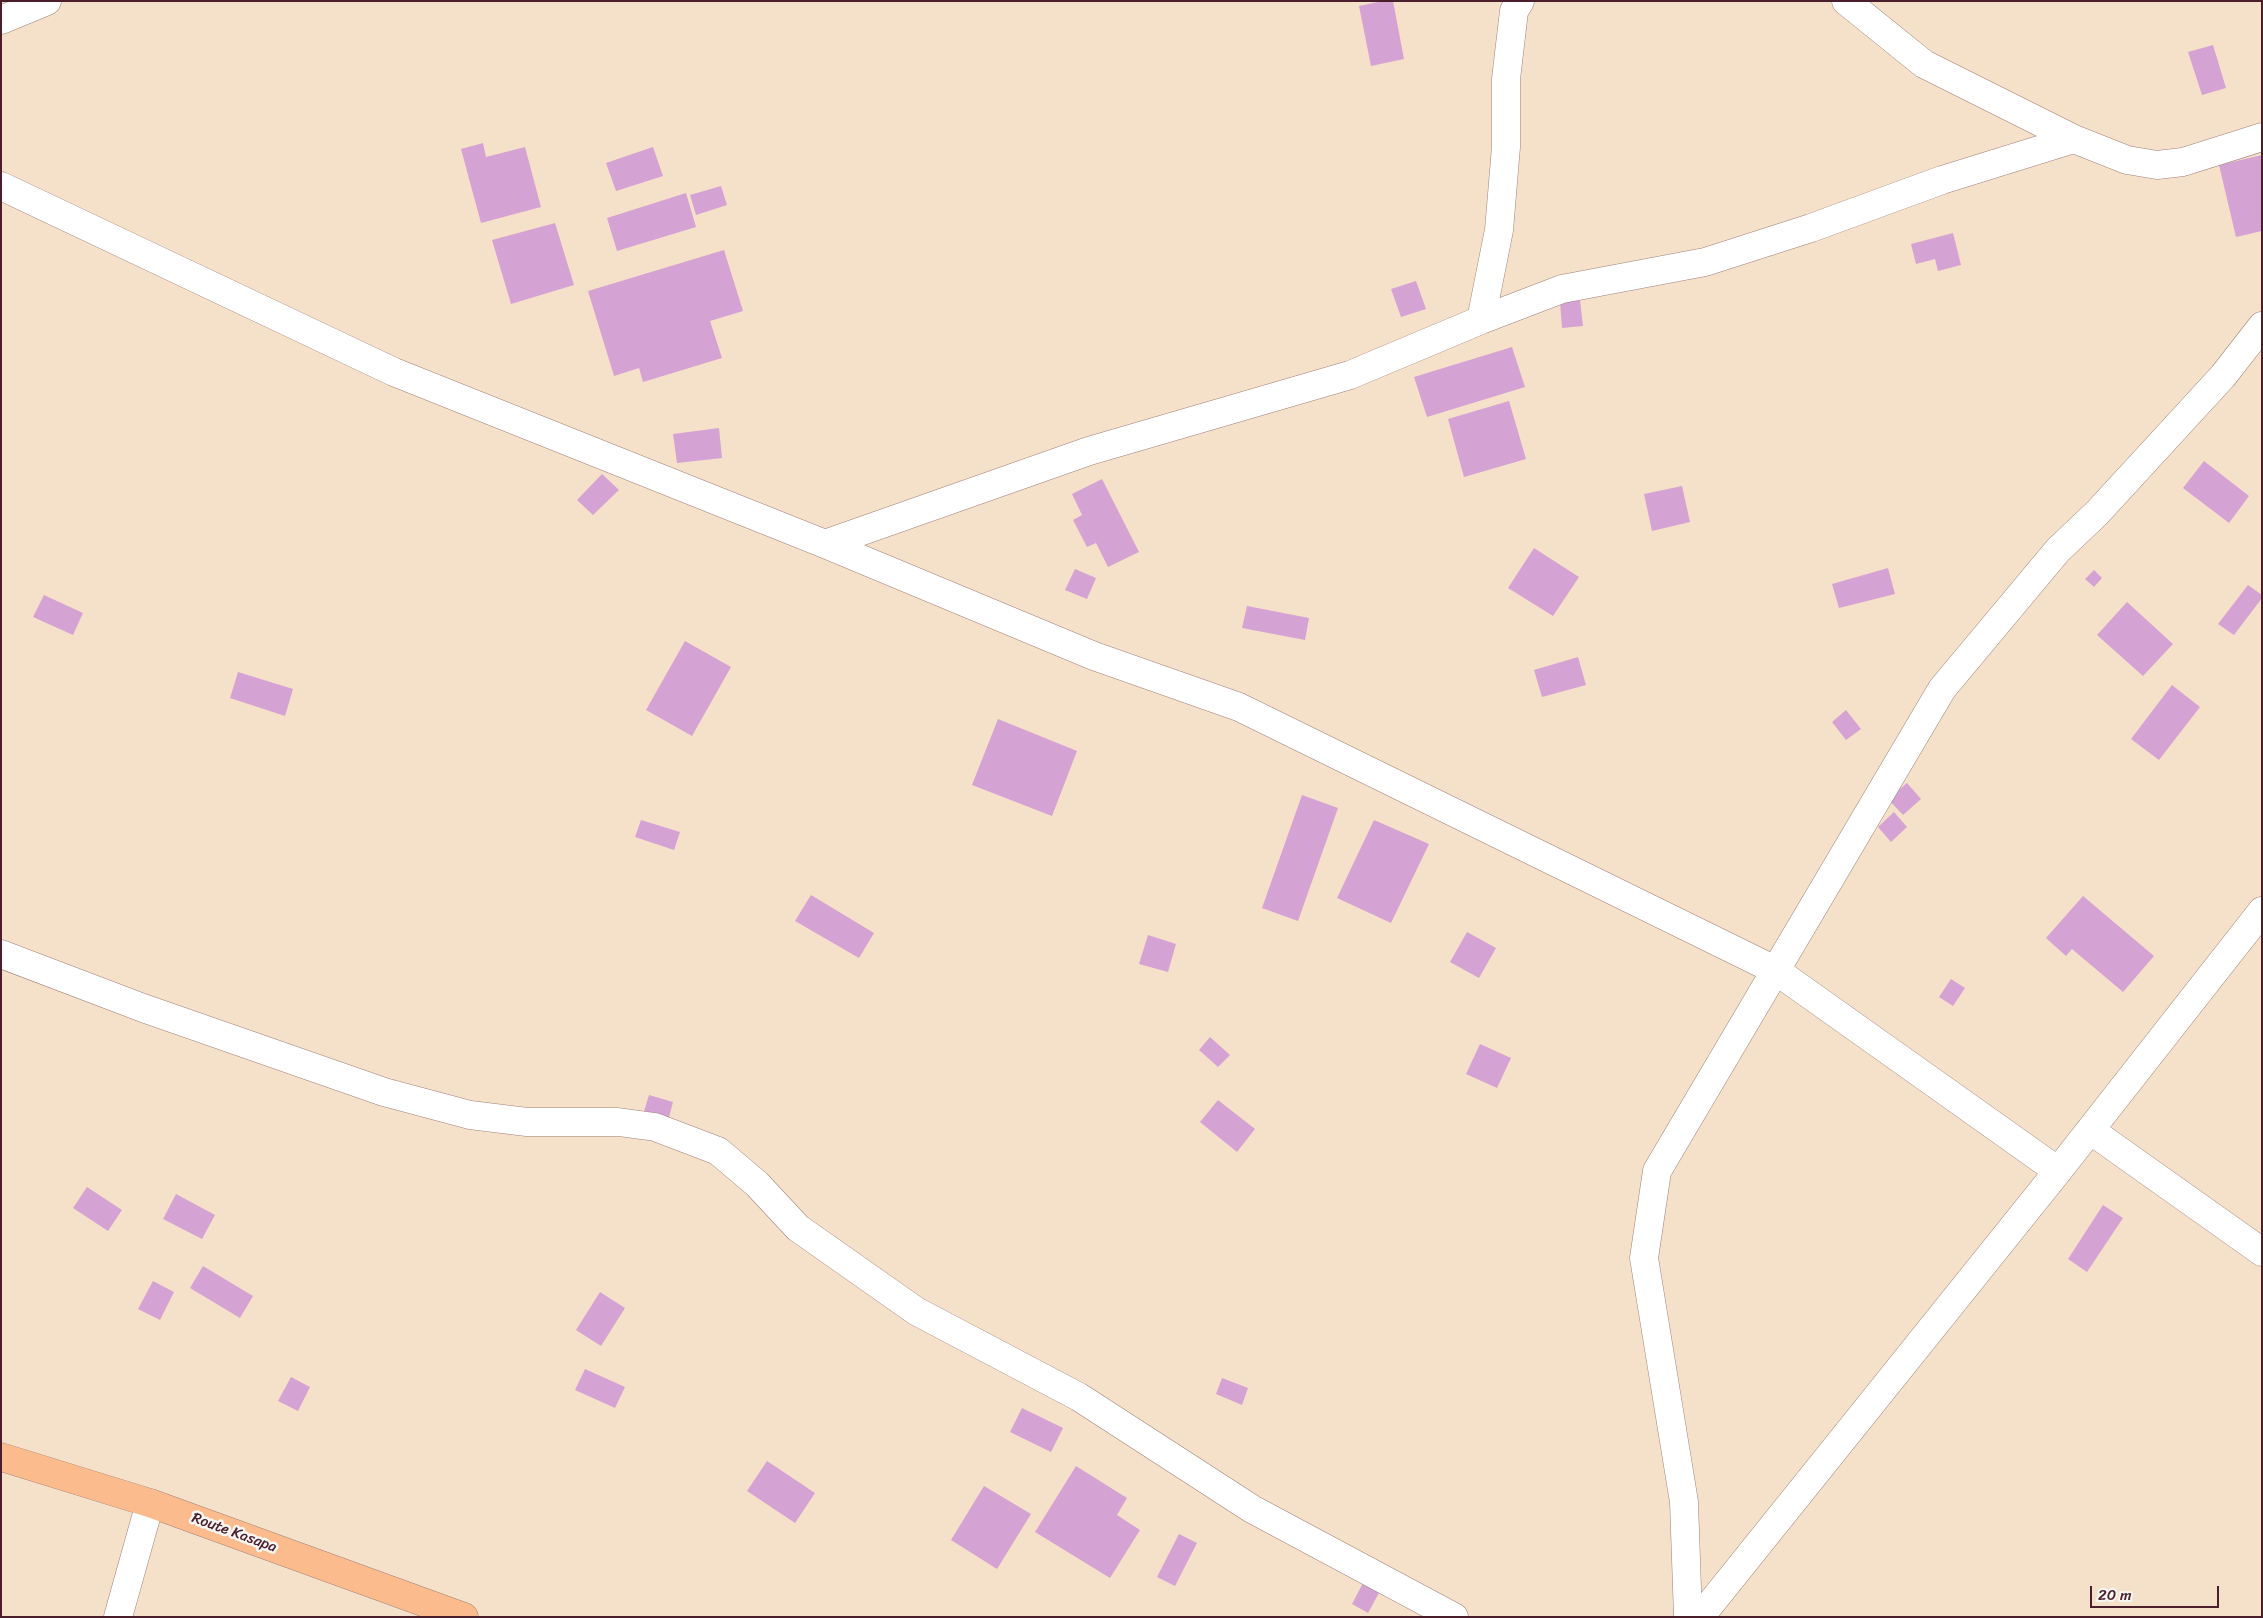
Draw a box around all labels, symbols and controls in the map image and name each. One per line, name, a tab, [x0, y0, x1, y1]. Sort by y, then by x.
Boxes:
street label: Route Kasapa	[189, 1509, 279, 1557]
scale bar	[2093, 1576, 2222, 1608]
text: 20 m	[2098, 1582, 2132, 1608]

